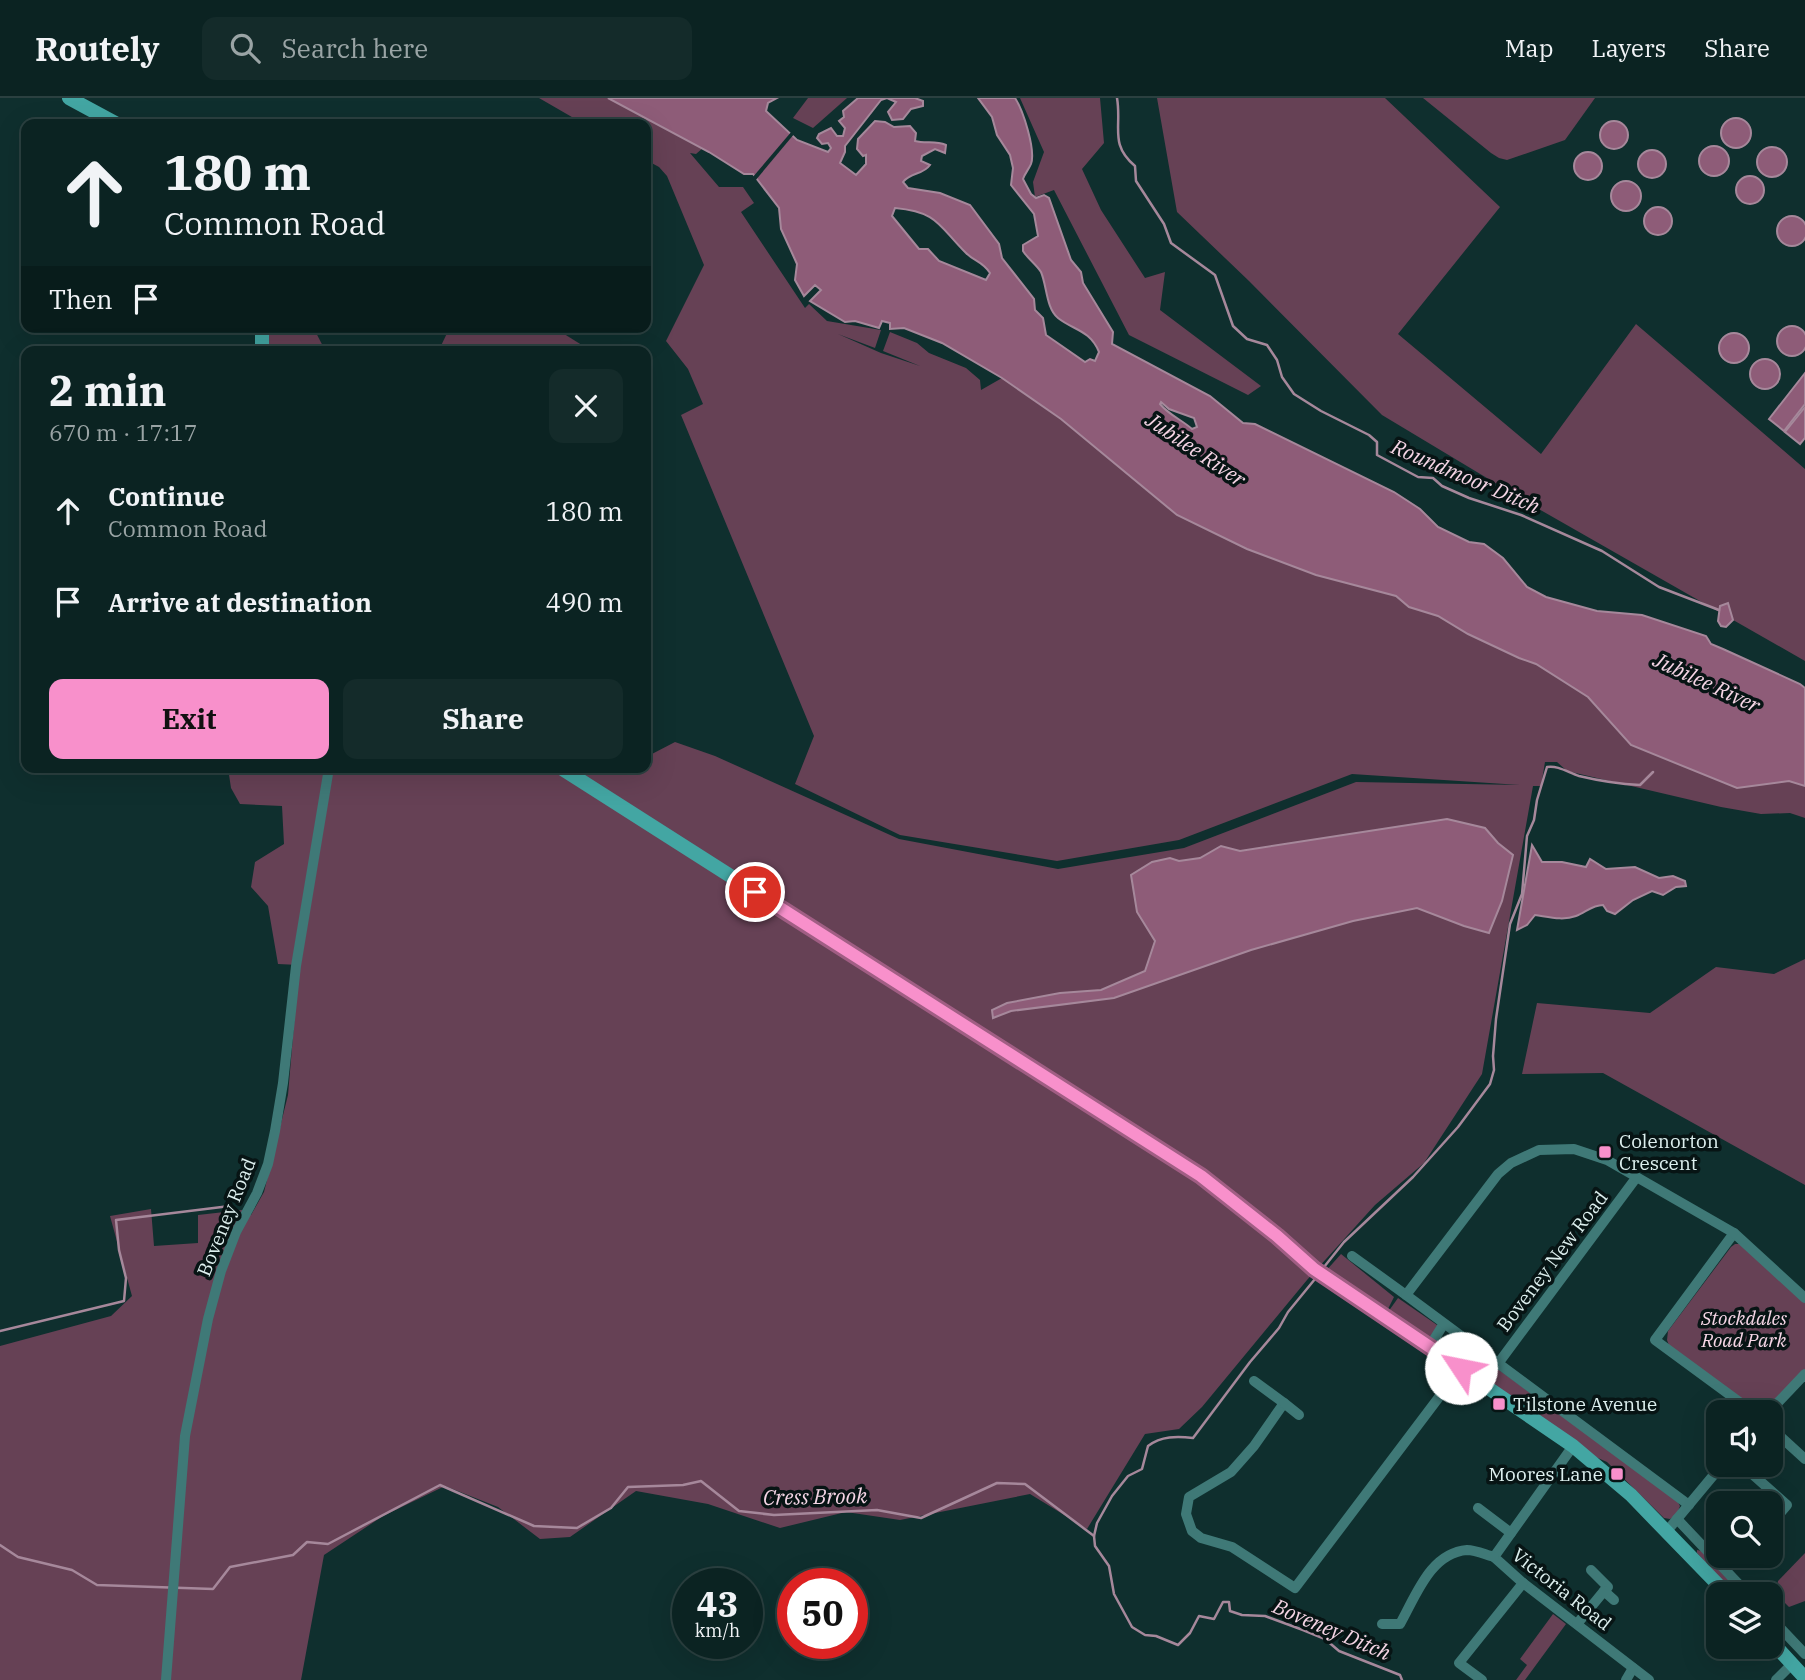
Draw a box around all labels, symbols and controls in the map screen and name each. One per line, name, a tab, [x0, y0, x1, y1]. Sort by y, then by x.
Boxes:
search box	[202, 17, 692, 80]
text: Routely	[35, 27, 160, 70]
icon: search	[226, 29, 264, 67]
text: Search here	[282, 31, 428, 65]
text: Map	[1505, 32, 1553, 64]
text: Layers	[1591, 32, 1666, 64]
text: Share	[1704, 32, 1770, 64]
text: 180 m	[164, 140, 311, 203]
icon: ahead	[49, 147, 140, 238]
text: Common Road	[164, 202, 386, 244]
icon: arrive	[127, 280, 165, 318]
text: Then	[49, 282, 113, 316]
text: 2 min	[49, 363, 167, 418]
button: close	[549, 369, 623, 443]
water label: Jubilee River	[1140, 405, 1252, 493]
text: 670 m · 17:17	[49, 417, 198, 447]
water label: Roundmoor Ditch	[1387, 432, 1545, 520]
text: Continue	[108, 479, 225, 513]
icon: ahead	[49, 492, 87, 530]
text: 180 m	[545, 494, 623, 528]
text: Common Road	[108, 513, 267, 543]
icon: arrive	[49, 583, 87, 621]
text: Arrive at destination	[108, 585, 372, 619]
text: 490 m	[545, 585, 623, 619]
water label: Jubilee River	[1648, 645, 1766, 719]
button: Exit	[49, 679, 329, 759]
button: Share	[343, 679, 623, 759]
pin	[725, 862, 785, 922]
icon: arrive	[736, 873, 774, 911]
place label: Colenorton Crescent	[1619, 1129, 1719, 1175]
marker: Colenorton Crescent	[1597, 1144, 1613, 1160]
street label: Boveney Road	[191, 1154, 261, 1280]
street label: Boveney New Road	[1491, 1186, 1613, 1336]
park label: Stockdales Road Park	[1700, 1306, 1788, 1352]
position arrow	[1424, 1331, 1498, 1405]
place label: Tilstone Avenue	[1513, 1392, 1657, 1416]
marker: Tilstone Avenue	[1491, 1396, 1507, 1412]
map controls	[1706, 1400, 1783, 1659]
button: sound	[1706, 1400, 1783, 1477]
place label: Moores Lane	[1489, 1462, 1603, 1486]
marker: Moores Lane	[1609, 1466, 1625, 1482]
water label: Cress Brook	[763, 1481, 868, 1511]
button: search	[1706, 1491, 1783, 1568]
street label: Victoria Road	[1507, 1543, 1617, 1635]
speed limit sign: 50	[777, 1568, 868, 1659]
text: 43	[696, 1581, 739, 1627]
button: layers	[1706, 1582, 1783, 1659]
water label: Boveney Ditch	[1268, 1591, 1396, 1667]
text: km/h	[695, 1619, 740, 1642]

